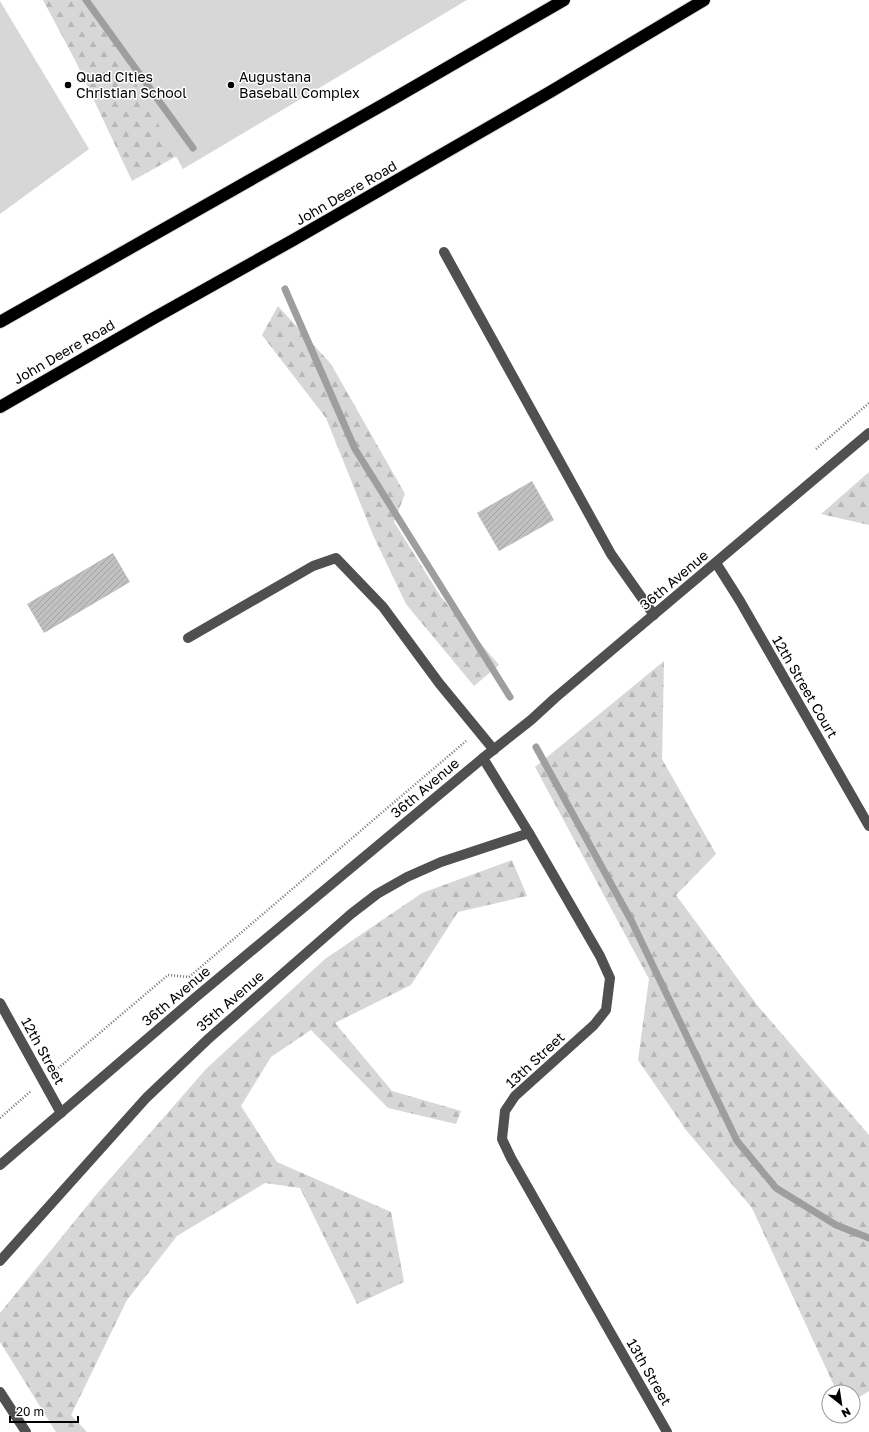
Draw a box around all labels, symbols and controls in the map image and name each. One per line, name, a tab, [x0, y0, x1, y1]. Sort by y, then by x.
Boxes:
place label: Quad Cities Christian School	[76, 68, 187, 101]
place label: Augustana Baseball Complex	[239, 68, 360, 101]
marker: Quad Cities Christian School	[63, 80, 73, 90]
marker: Augustana Baseball Complex	[226, 80, 236, 90]
street label: John Deere Road	[292, 157, 399, 228]
street label: John Deere Road	[10, 316, 117, 387]
street label: 36th Avenue	[636, 546, 711, 613]
street label: 12th Street Court	[769, 633, 842, 741]
street label: 36th Avenue	[387, 754, 462, 821]
street label: 36th Avenue	[138, 962, 213, 1029]
street label: 35th Avenue	[193, 967, 267, 1034]
street label: 12th Street	[18, 1014, 69, 1087]
street label: 13th Street	[502, 1028, 568, 1091]
street label: 13th Street	[624, 1335, 675, 1408]
north arrow	[821, 1384, 861, 1424]
scale bar	[10, 1398, 78, 1424]
text: 20 m	[16, 1404, 44, 1419]
text: N	[839, 1405, 853, 1421]

